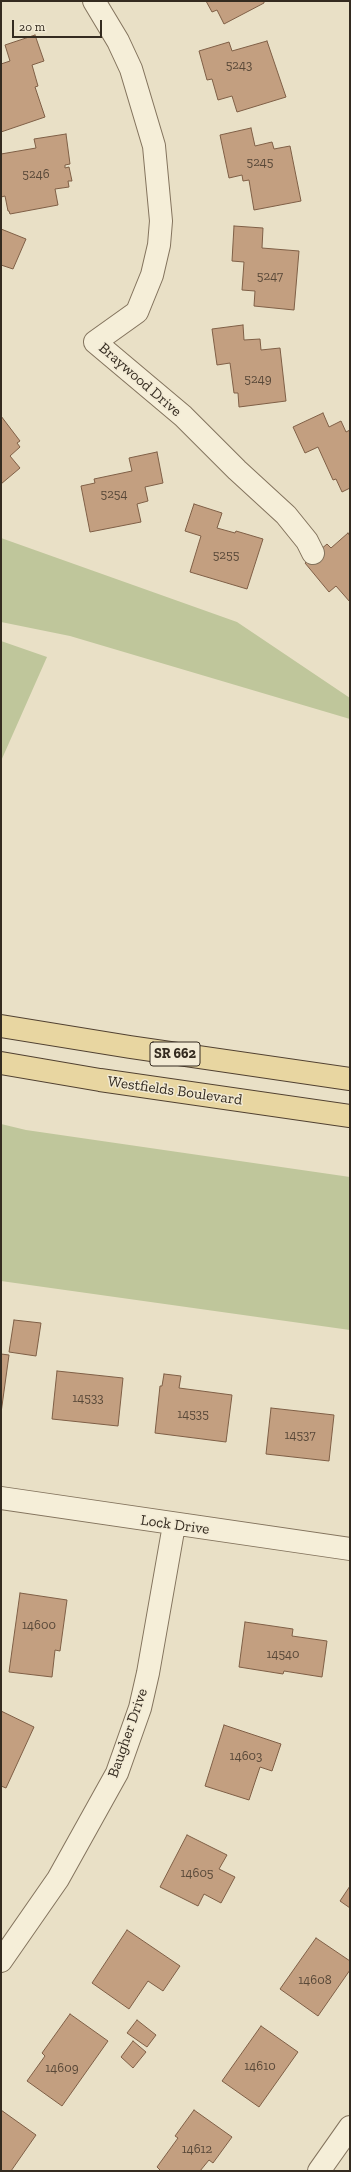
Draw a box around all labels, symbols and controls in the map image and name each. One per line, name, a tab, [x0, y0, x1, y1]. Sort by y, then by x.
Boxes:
scale bar	[14, 12, 104, 38]
text: 20 m	[19, 20, 45, 34]
house number: 5243	[226, 57, 252, 73]
house number: 5245	[246, 154, 274, 170]
house number: 5246	[22, 166, 50, 182]
house number: 5247	[257, 268, 283, 284]
street label: Braywood Drive	[95, 339, 185, 421]
house number: 5249	[244, 371, 272, 387]
house number: 5254	[100, 486, 128, 502]
house number: 5255	[213, 547, 239, 563]
road number: SR 662	[150, 1042, 200, 1066]
street label: Westfields Boulevard	[107, 1073, 243, 1109]
house number: 14533	[72, 1390, 104, 1406]
house number: 14535	[177, 1406, 209, 1422]
house number: 14537	[284, 1427, 316, 1443]
street label: Lock Drive	[139, 1511, 211, 1539]
house number: 14600	[22, 1617, 56, 1633]
house number: 14540	[266, 1646, 300, 1662]
street label: Baugher Drive	[104, 1686, 152, 1780]
house number: 14603	[230, 1748, 262, 1764]
house number: 14605	[180, 1865, 214, 1881]
house number: 14608	[298, 1972, 332, 1988]
house number: 14610	[244, 2058, 276, 2074]
house number: 14609	[45, 2060, 79, 2076]
house number: 14612	[182, 2141, 212, 2157]

